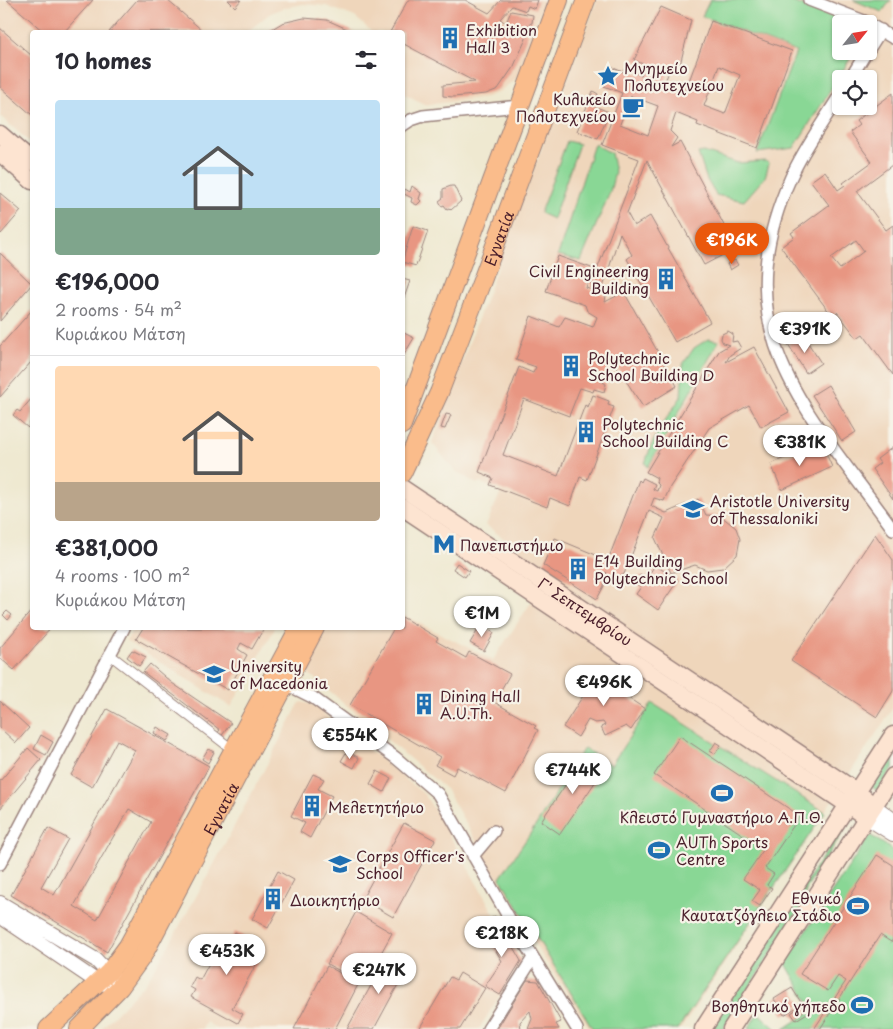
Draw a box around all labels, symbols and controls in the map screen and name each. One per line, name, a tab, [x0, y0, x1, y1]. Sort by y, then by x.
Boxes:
north arrow	[832, 15, 878, 60]
map controls	[832, 15, 877, 115]
place label: Exhibition Hall 3	[466, 18, 537, 58]
building icon: Exhibition Hall 3	[437, 25, 463, 51]
text: 10 homes	[55, 44, 152, 76]
icon: filters	[352, 46, 380, 74]
place label: Μνημείο Πολυτεχνείου	[624, 56, 724, 96]
place icon: Μνημείο Πολυτεχνείου	[595, 63, 621, 89]
button: locate	[832, 70, 877, 115]
place label: Κυλικείο Πολυτεχνείου	[516, 87, 616, 127]
cafe icon: Κυλικείο Πολυτεχνείου	[620, 94, 646, 120]
icon: home	[173, 133, 263, 223]
street label: Εγνατία	[477, 207, 519, 269]
pin: €196K	[697, 222, 767, 265]
text: €196K	[706, 227, 758, 251]
place label: Civil Engineering Building	[529, 259, 649, 299]
text: €196,000	[55, 265, 159, 297]
building icon: Civil Engineering Building	[653, 266, 679, 292]
text: 2 rooms · 54 m²	[55, 297, 182, 321]
pin: €391K	[770, 312, 840, 354]
text: €391K	[779, 316, 831, 340]
text: Κυριάκου Μάτση	[55, 321, 186, 345]
place label: Polytechnic School Building D	[588, 346, 714, 386]
building icon: Polytechnic School Building D	[558, 353, 584, 379]
icon: home	[173, 398, 263, 488]
place label: Polytechnic School Building C	[602, 412, 729, 452]
building icon: Polytechnic School Building C	[573, 419, 599, 445]
pin: €381K	[765, 424, 835, 467]
text: €381K	[774, 429, 826, 453]
place label: Aristotle University of Thessaloniki	[710, 489, 850, 529]
school or university icon: Aristotle University of Thessaloniki	[680, 496, 706, 522]
text: €381,000	[55, 531, 158, 563]
metro station icon: Πανεπιστήμιο	[431, 531, 457, 557]
place label: Πανεπιστήμιο	[460, 533, 564, 556]
place label: E14 Building Polytechnic School	[594, 549, 728, 589]
building icon: E14 Building Polytechnic School	[565, 556, 591, 582]
text: 4 rooms · 100 m²	[55, 563, 190, 587]
street label: Γ' Σεπτεμβρίου	[534, 571, 637, 651]
text: Κυριάκου Μάτση	[55, 587, 186, 611]
pin: €1M	[458, 596, 506, 638]
text: €1M	[465, 600, 499, 624]
place label: University of Macedonia	[230, 654, 328, 694]
school or university icon: University of Macedonia	[201, 661, 227, 687]
pin: €496K	[569, 664, 639, 707]
text: €496K	[576, 669, 632, 693]
place label: Dining Hall A.U.Th.	[440, 684, 520, 724]
building icon: Dining Hall A.U.Th.	[411, 691, 437, 717]
pin: €554K	[315, 718, 385, 760]
text: €554K	[323, 722, 377, 746]
pin: €744K	[538, 752, 608, 795]
text: €744K	[545, 757, 601, 781]
street label: Εγνατία	[197, 777, 244, 839]
sports icon: Κλειστό Γυμναστήριο Α.Π.Θ.	[709, 780, 735, 806]
building icon: Μελετητήριο	[299, 793, 325, 819]
place label: Μελετητήριο	[328, 795, 424, 818]
place label: Κλειστό Γυμναστήριο Α.Π.Θ.	[620, 805, 824, 828]
place label: AUTh Sports Centre	[676, 830, 768, 870]
sports icon: AUTh Sports Centre	[646, 837, 672, 863]
place label: Corps Officer's School	[356, 844, 465, 884]
school or university icon: Corps Officer's School	[327, 851, 353, 877]
building icon: Διοικητήριο	[260, 886, 286, 912]
place label: Εθνικό Καυτατζόγλειο Στάδιο	[681, 886, 841, 926]
place label: Διοικητήριο	[290, 888, 380, 911]
sports icon: Εθνικό Καυτατζόγλειο Στάδιο	[845, 893, 871, 919]
pin: €218K	[467, 916, 537, 958]
text: €218K	[475, 920, 529, 944]
pin: €453K	[192, 934, 262, 976]
text: €453K	[199, 938, 255, 962]
pin: €247K	[344, 952, 414, 995]
text: €247K	[352, 957, 406, 981]
sports icon: Βοηθητικό γήπεδο	[849, 992, 875, 1018]
place label: Βοηθητικό γήπεδο	[711, 994, 846, 1017]

